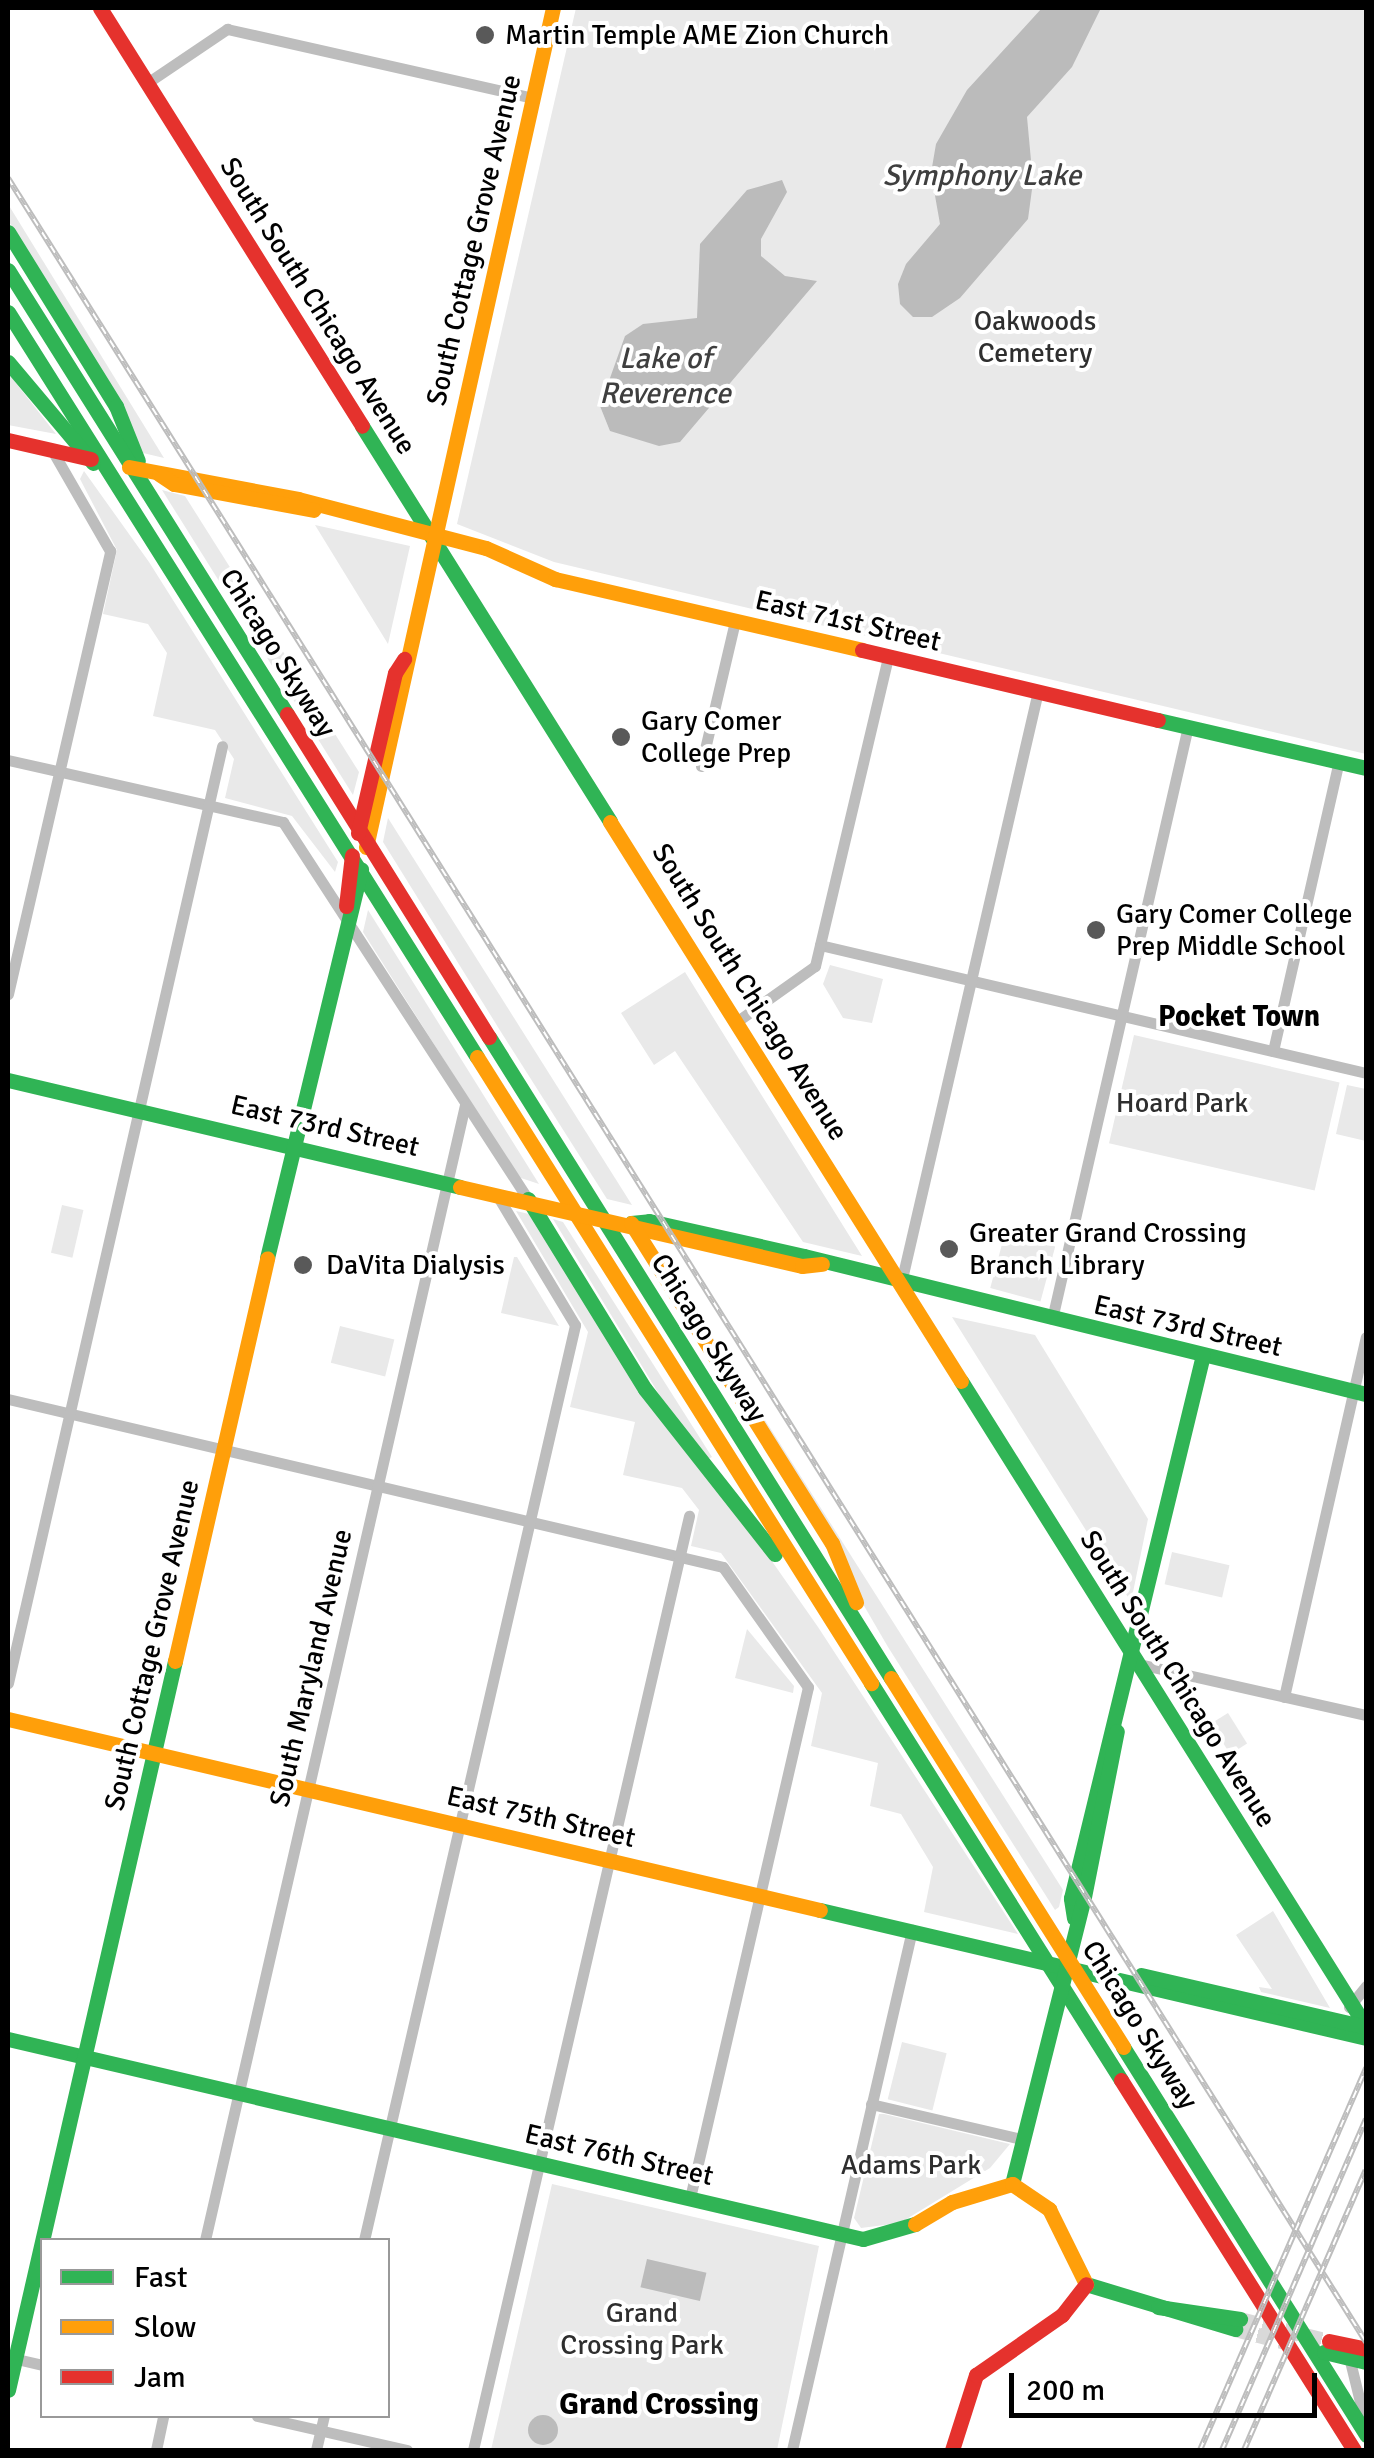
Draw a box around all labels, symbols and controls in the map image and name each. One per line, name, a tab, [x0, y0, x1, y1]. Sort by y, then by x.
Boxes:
place label: Martin Temple AME Zion Church	[505, 18, 889, 52]
marker: Martin Temple AME Zion Church	[474, 24, 496, 46]
street label: South Cottage Grove Avenue	[420, 71, 528, 409]
street label: South South Chicago Avenue	[213, 151, 423, 461]
water label: Symphony Lake	[883, 158, 1081, 194]
park label: Oakwoods Cemetery	[974, 304, 1096, 370]
water label: Lake of Reverence	[599, 341, 731, 412]
street label: Chicago Skyway	[213, 563, 343, 743]
street label: East 71st Street	[752, 583, 944, 659]
place label: Gary Comer College Prep	[641, 704, 791, 770]
marker: Gary Comer College Prep	[610, 726, 632, 748]
street label: South South Chicago Avenue	[645, 837, 855, 1147]
place label: Gary Comer College Prep Middle School	[1116, 897, 1352, 963]
marker: Gary Comer College Prep Middle School	[1085, 919, 1107, 941]
district label: Pocket Town	[1158, 999, 1320, 1035]
park label: Hoard Park	[1116, 1086, 1248, 1120]
street label: East 73rd Street	[228, 1088, 422, 1164]
place label: Greater Grand Crossing Branch Library	[969, 1216, 1247, 1282]
marker: Greater Grand Crossing Branch Library	[938, 1238, 960, 1260]
place label: DaVita Dialysis	[326, 1248, 505, 1282]
street label: Chicago Skyway	[644, 1248, 774, 1428]
marker: DaVita Dialysis	[290, 1252, 316, 1278]
street label: East 73rd Street	[1091, 1288, 1285, 1364]
street label: South Cottage Grove Avenue	[98, 1476, 206, 1814]
street label: South South Chicago Avenue	[1073, 1524, 1283, 1834]
street label: South Maryland Avenue	[263, 1526, 359, 1810]
street label: East 75th Street	[443, 1779, 639, 1855]
street label: Chicago Skyway	[1075, 1935, 1205, 2115]
street label: East 76th Street	[521, 2117, 717, 2193]
park label: Adams Park	[841, 2148, 981, 2182]
legend	[40, 2238, 390, 2418]
text: Fast	[134, 2259, 187, 2296]
park label: Grand Crossing Park	[560, 2296, 724, 2362]
text: Slow	[134, 2309, 196, 2346]
scale bar	[1014, 2353, 1322, 2415]
text: Jam	[134, 2359, 186, 2396]
text: 200 m	[1026, 2372, 1105, 2409]
district label: Grand Crossing	[559, 2387, 759, 2423]

